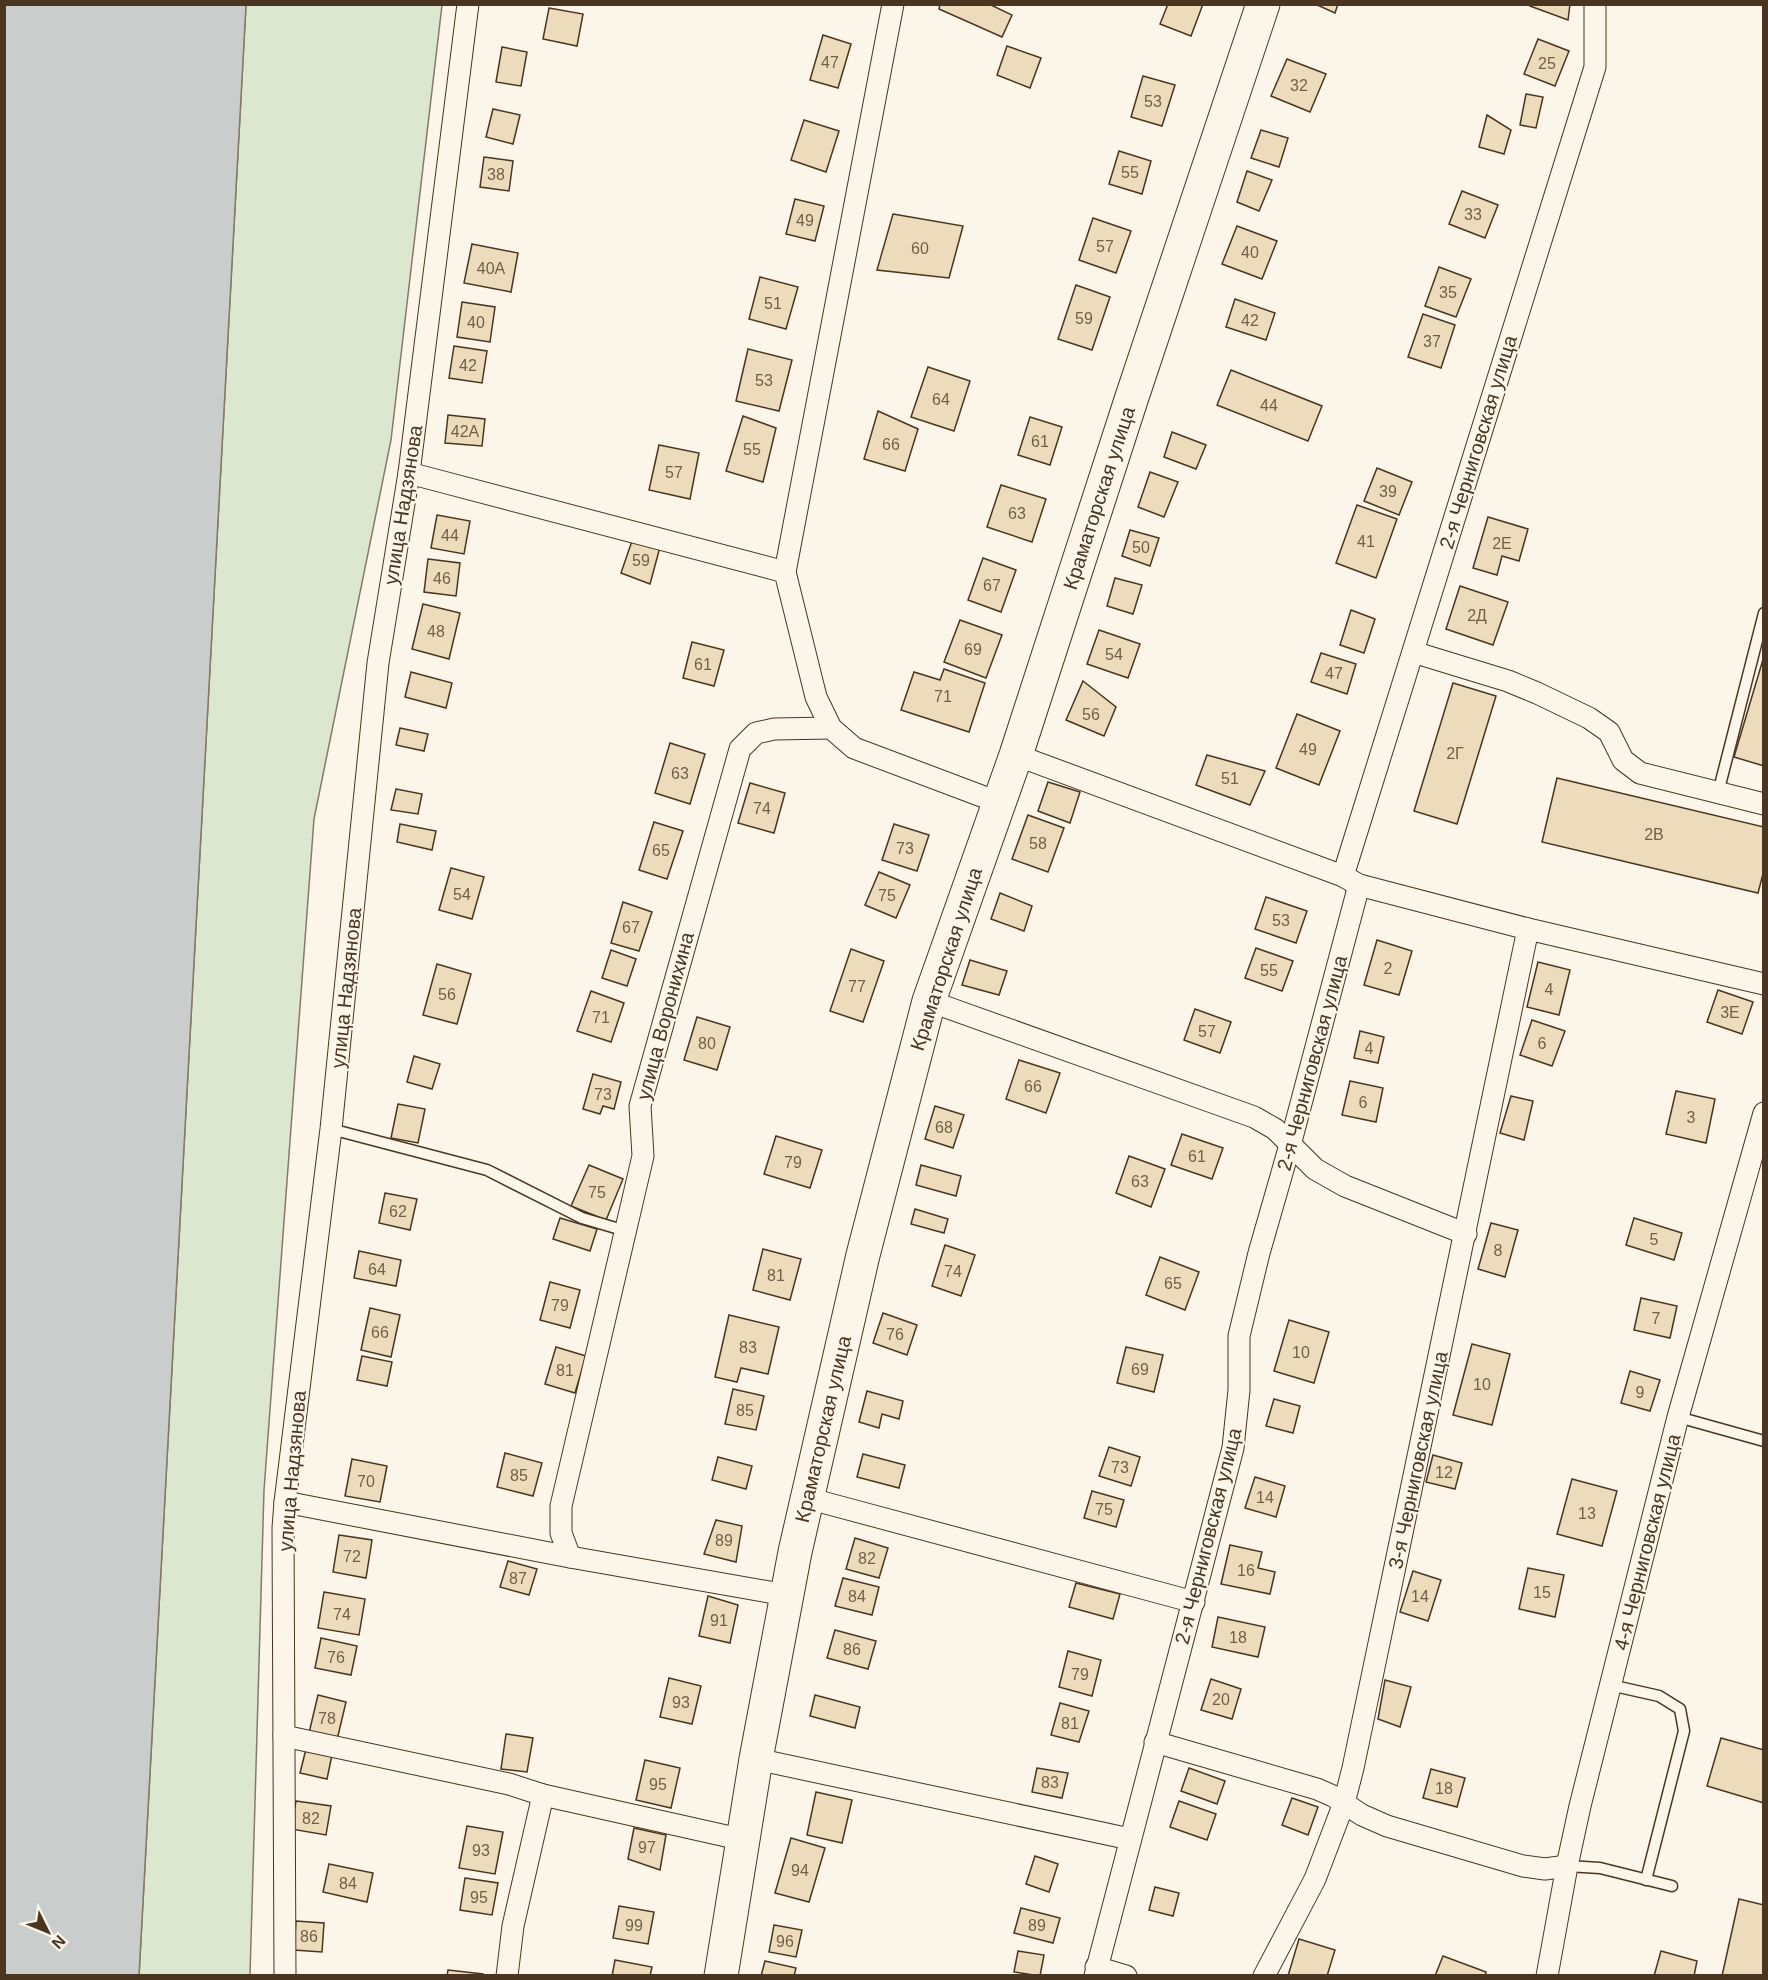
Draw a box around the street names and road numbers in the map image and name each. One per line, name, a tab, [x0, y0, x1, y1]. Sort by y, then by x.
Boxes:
street label: 2-я Черниговская улица	[1435, 332, 1521, 551]
street label: Краматорская улица	[1059, 403, 1139, 592]
street label: улица Надзянова	[380, 423, 427, 586]
street label: Краматорская улица	[906, 864, 986, 1053]
street label: улица Надзянова	[327, 906, 365, 1069]
street label: улица Воронихина	[632, 929, 698, 1102]
street label: 2-я Черниговская улица	[1273, 952, 1352, 1173]
street label: Краматорская улица	[791, 1333, 855, 1525]
street label: 3-я Черниговская улица	[1384, 1348, 1452, 1571]
street label: улица Надзянова	[274, 1389, 310, 1552]
street label: 2-я Черниговская улица	[1170, 1425, 1246, 1646]
street label: 4-я Черниговская улица	[1609, 1431, 1685, 1652]

